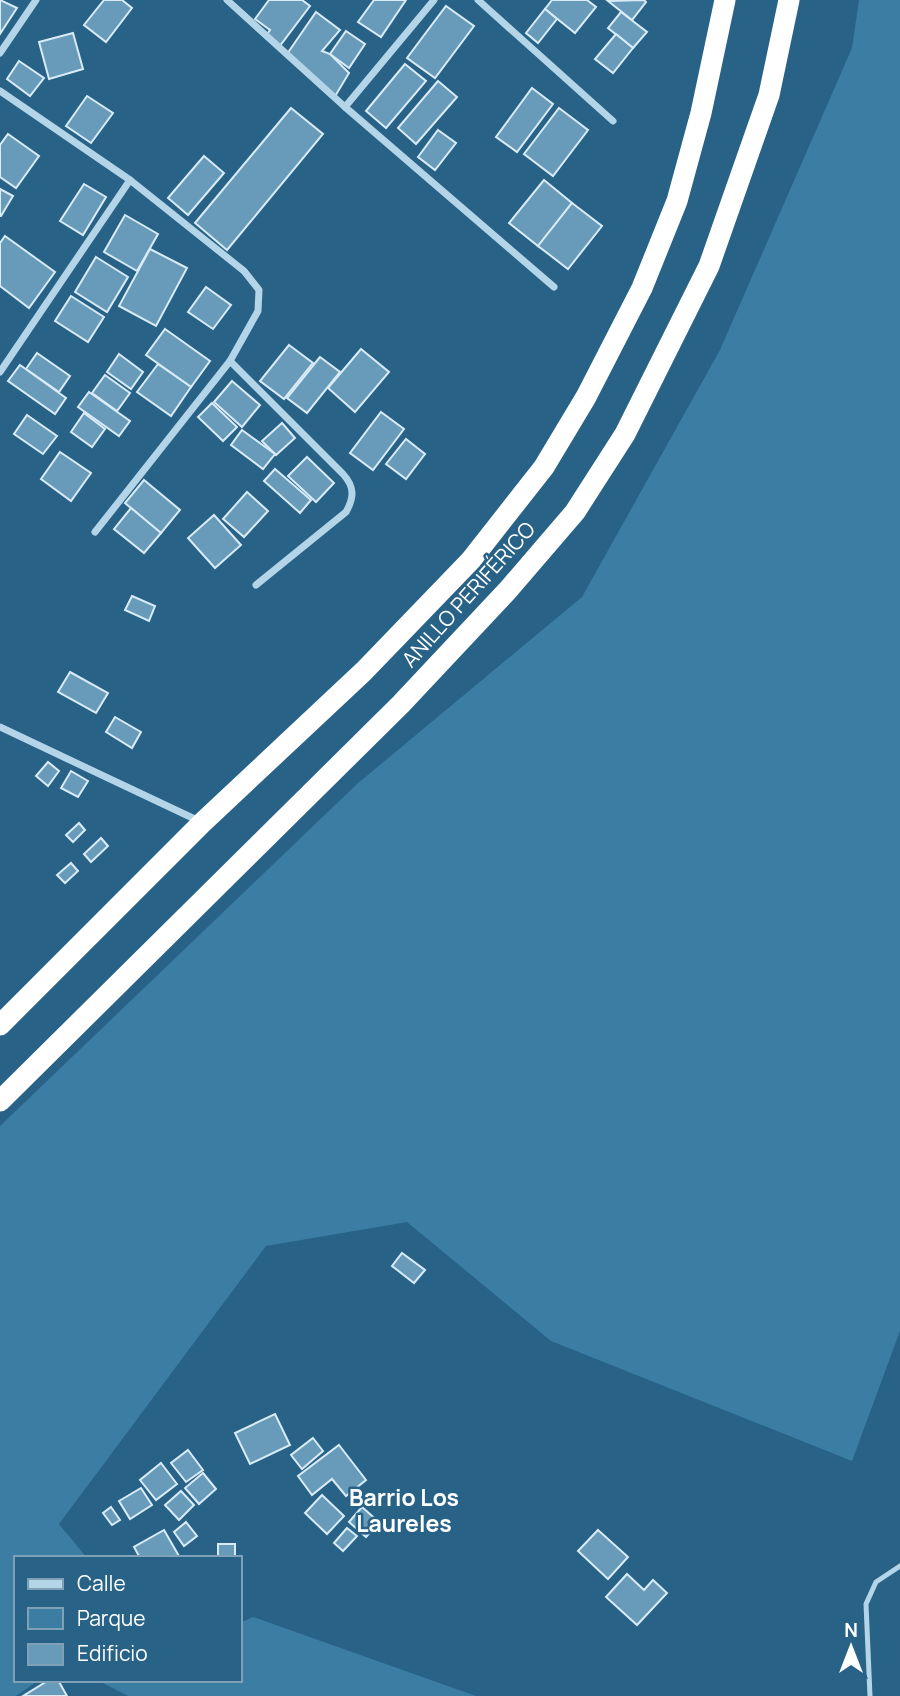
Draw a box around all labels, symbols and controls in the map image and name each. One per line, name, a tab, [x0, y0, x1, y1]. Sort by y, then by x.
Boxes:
street label: ANILLO PERIFÉRICO	[395, 515, 541, 673]
district label: Barrio Los Laureles	[349, 1481, 459, 1539]
legend	[14, 1556, 242, 1682]
text: Calle	[77, 1569, 126, 1597]
text: Parque	[77, 1604, 146, 1632]
north arrow	[816, 1612, 886, 1682]
text: N	[844, 1617, 858, 1643]
text: Edificio	[77, 1639, 148, 1667]

